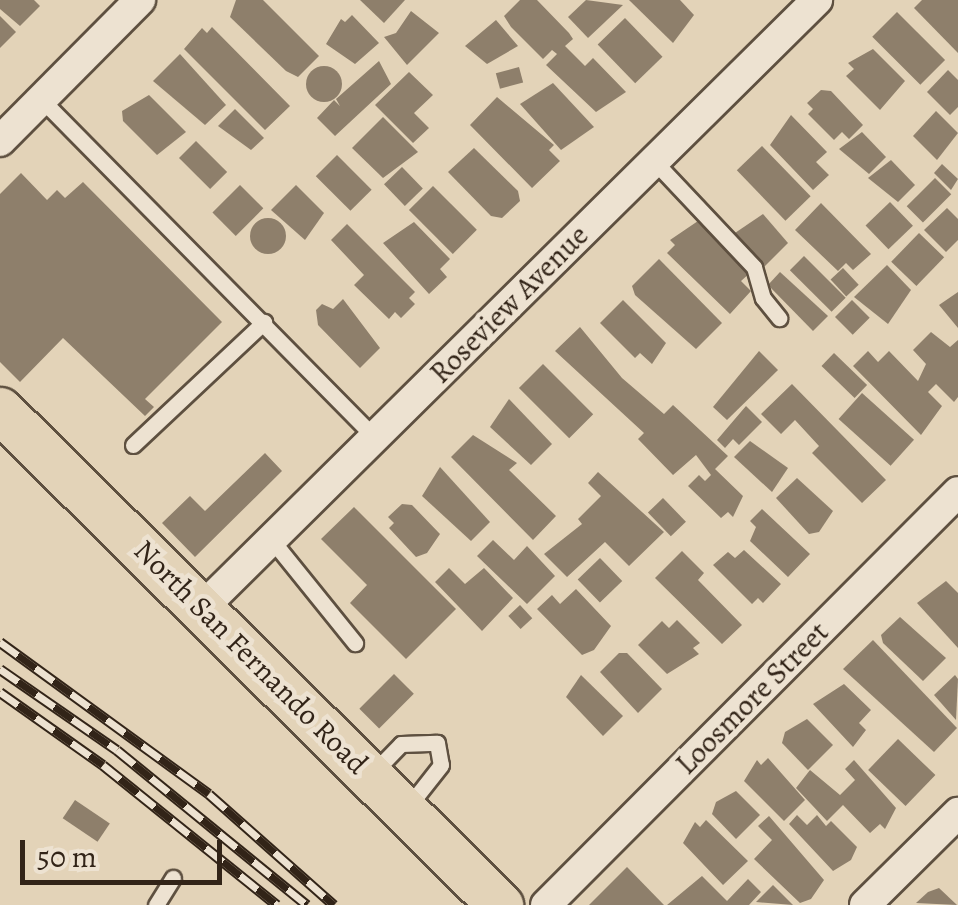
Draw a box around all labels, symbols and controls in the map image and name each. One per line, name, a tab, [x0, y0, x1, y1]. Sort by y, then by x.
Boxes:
street label: Roseview Avenue	[422, 217, 596, 391]
street label: North San Fernando Road	[126, 532, 376, 782]
street label: Loosmore Street	[668, 614, 836, 782]
scale bar	[25, 820, 228, 882]
text: 50 m	[37, 837, 97, 877]

